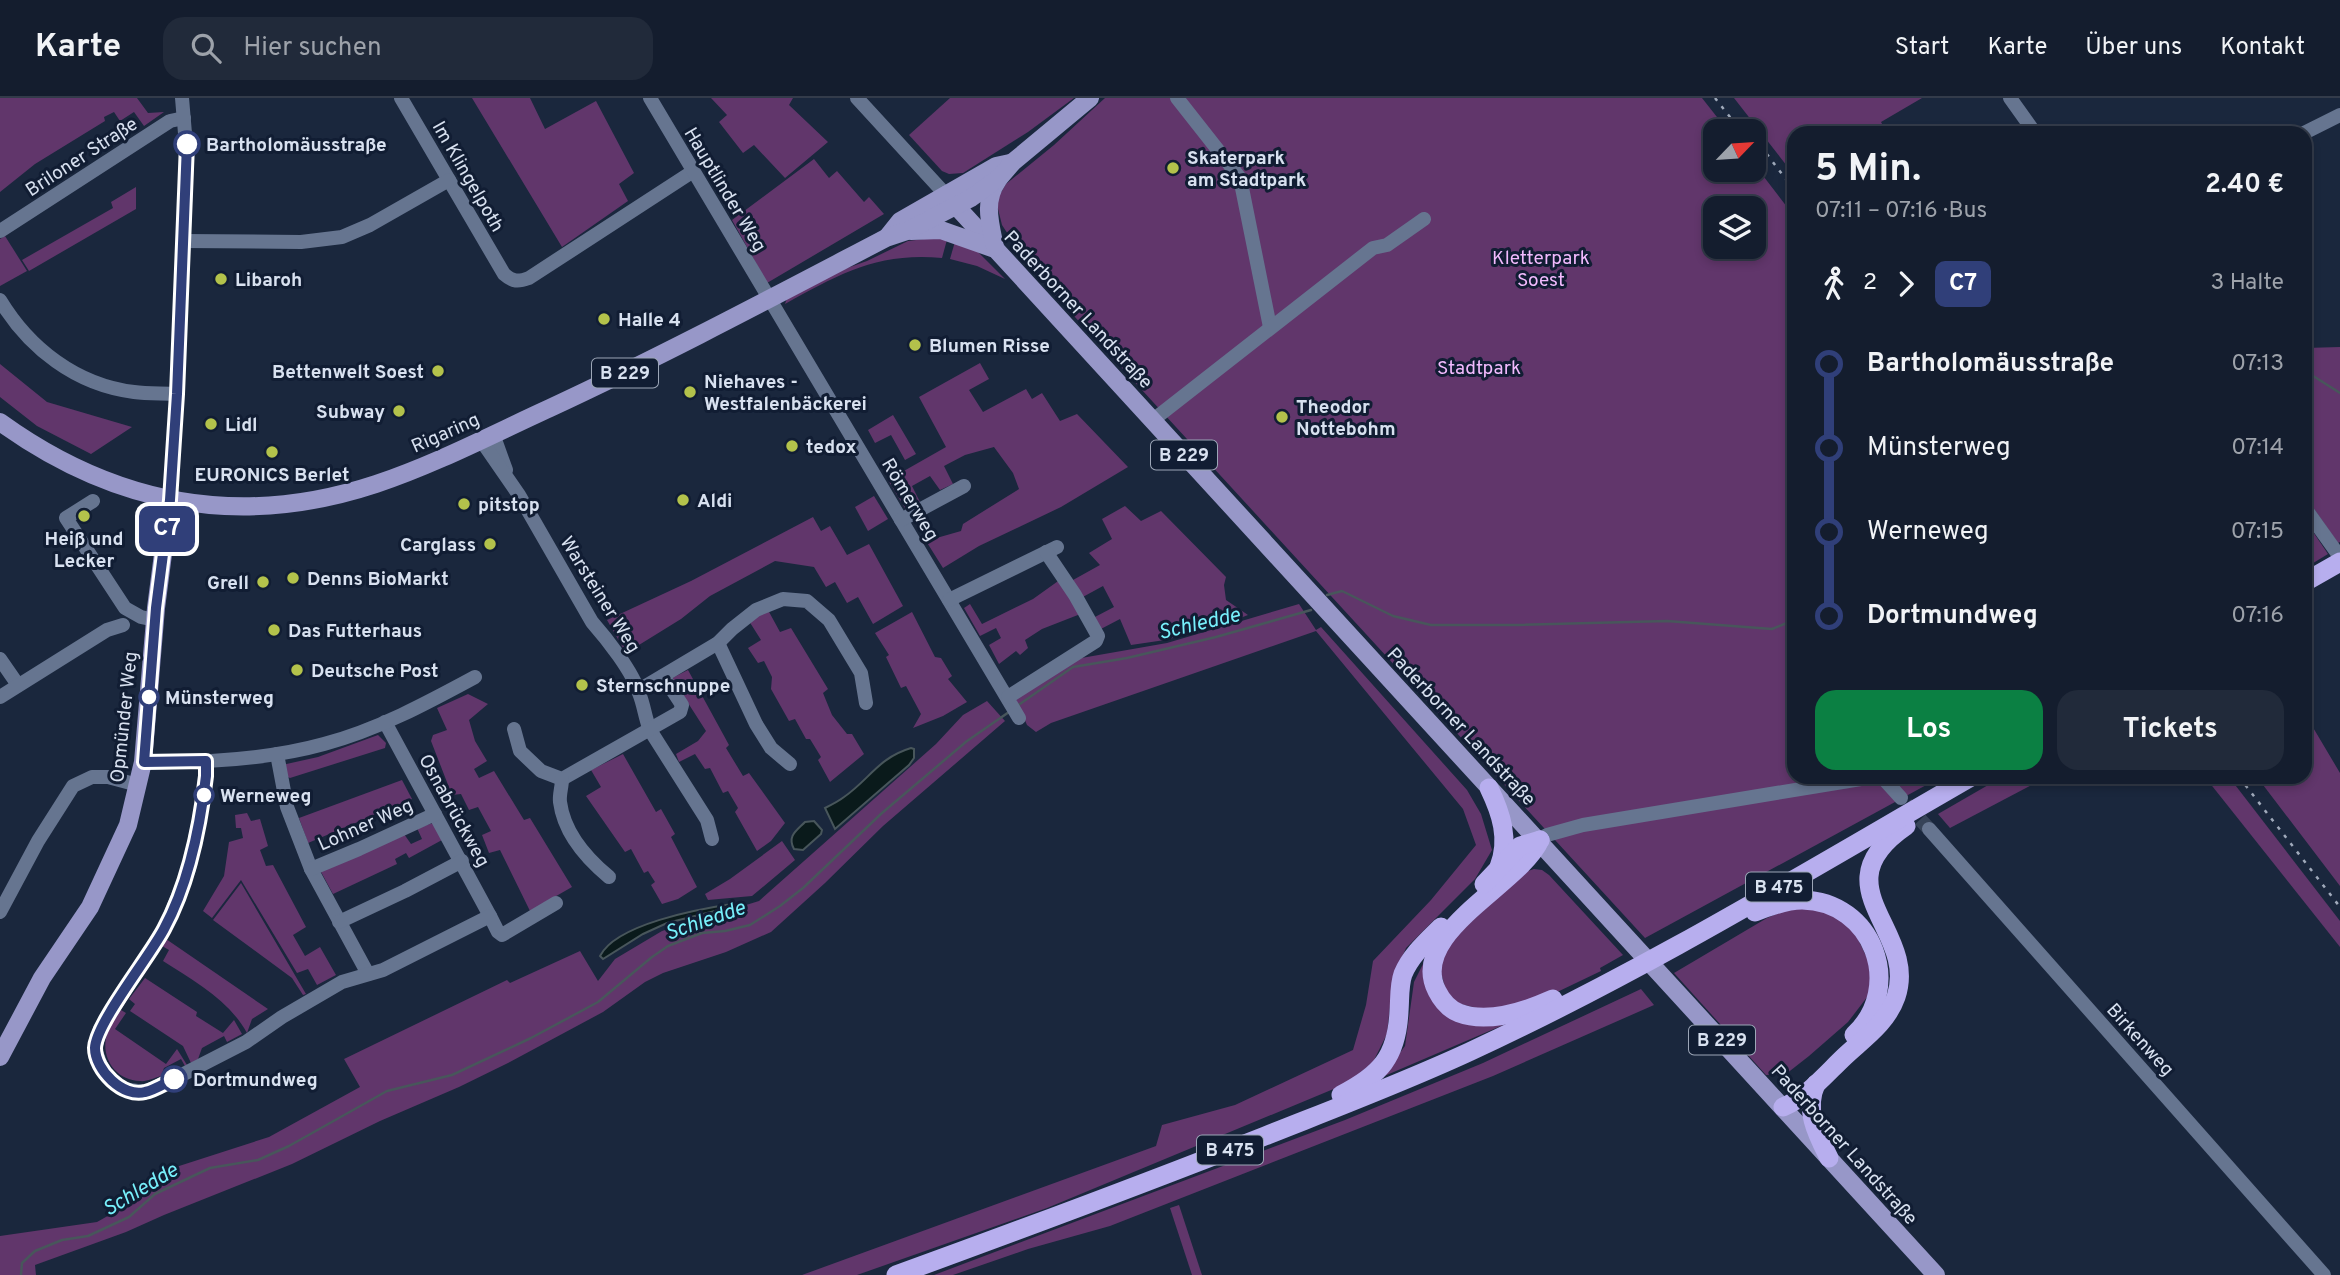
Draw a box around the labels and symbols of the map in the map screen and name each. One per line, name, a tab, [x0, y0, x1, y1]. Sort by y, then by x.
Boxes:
street label: Briloner Straße	[22, 113, 143, 203]
street label: Im Klingelpoth	[426, 117, 509, 237]
north arrow	[1703, 119, 1766, 182]
street label: Hauptlinder Weg	[678, 123, 771, 257]
marker: Bartholomäusstraße	[174, 131, 200, 157]
place label: Bartholomäusstraße	[206, 134, 387, 158]
place label: Skaterpark am Stadtpark	[1187, 147, 1307, 193]
marker: Skaterpark am Stadtpark	[1165, 160, 1181, 176]
street label: Paderborner Landstraße	[998, 226, 1157, 394]
park label: Kletterpark Soest	[1492, 247, 1590, 293]
place label: Libaroh	[235, 269, 302, 293]
marker: Libaroh	[213, 271, 229, 287]
place label: Halle 4	[618, 309, 681, 333]
marker: Halle 4	[596, 311, 612, 327]
place label: Blumen Risse	[929, 335, 1050, 359]
marker: Blumen Risse	[907, 337, 923, 353]
park label: Stadtpark	[1437, 357, 1521, 381]
road number: B 229	[592, 358, 658, 388]
place label: Bettenwelt Soest	[272, 361, 424, 385]
marker: Bettenwelt Soest	[430, 363, 446, 379]
place label: Niehaves - Westfalenbäckerei	[704, 371, 867, 417]
marker: Niehaves - Westfalenbäckerei	[682, 384, 698, 400]
place label: Theodor Nottebohm	[1296, 396, 1396, 442]
place label: Subway	[316, 401, 385, 425]
marker: Subway	[391, 403, 407, 419]
street label: Rigaring	[408, 408, 484, 460]
marker: Theodor Nottebohm	[1274, 409, 1290, 425]
place label: Lidl	[225, 414, 258, 438]
marker: Lidl	[203, 416, 219, 432]
place label: tedox	[806, 436, 857, 460]
marker: tedox	[784, 438, 800, 454]
road number: B 229	[1151, 440, 1217, 470]
marker: EURONICS Berlet	[264, 444, 280, 460]
street label: Römerweg	[875, 454, 943, 546]
place label: EURONICS Berlet	[195, 464, 349, 488]
place label: Aldi	[697, 490, 733, 514]
marker: Aldi	[675, 492, 691, 508]
place label: pitstop	[478, 494, 540, 518]
marker: pitstop	[456, 496, 472, 512]
line badge: C7	[136, 506, 198, 552]
marker: Heiß und Lecker	[76, 508, 92, 524]
place label: Heiß und Lecker	[45, 528, 123, 574]
street label: Warsteiner Weg	[554, 532, 645, 658]
place label: Carglass	[400, 534, 476, 558]
marker: Carglass	[482, 536, 498, 552]
place label: Denns BioMarkt	[307, 568, 449, 592]
marker: Denns BioMarkt	[285, 570, 301, 586]
place label: Grell	[207, 572, 249, 596]
marker: Grell	[255, 574, 271, 590]
water label: Schledde	[1156, 602, 1244, 647]
place label: Das Futterhaus	[288, 620, 422, 644]
marker: Das Futterhaus	[266, 622, 282, 638]
street label: Paderborner Landstraße	[1381, 643, 1540, 811]
street label: Opmünder Weg	[106, 650, 144, 784]
place label: Deutsche Post	[311, 660, 439, 684]
marker: Deutsche Post	[289, 662, 305, 678]
place label: Sternschnuppe	[596, 675, 730, 699]
marker: Sternschnuppe	[574, 677, 590, 693]
marker: Münsterweg	[139, 687, 159, 707]
place label: Münsterweg	[165, 687, 274, 711]
street label: Osnabrückweg	[412, 750, 494, 872]
marker: Werneweg	[194, 785, 214, 805]
place label: Werneweg	[220, 785, 311, 809]
street label: Lohner Weg	[314, 794, 417, 858]
road number: B 475	[1746, 872, 1812, 902]
water label: Schledde	[662, 895, 750, 948]
street label: Birkenweg	[2101, 999, 2178, 1082]
road number: B 229	[1689, 1026, 1755, 1055]
street label: Paderborner Landstraße	[1765, 1060, 1922, 1231]
marker: Dortmundweg	[161, 1066, 187, 1092]
place label: Dortmundweg	[193, 1069, 318, 1093]
road number: B 475	[1197, 1135, 1263, 1164]
water label: Schledde	[98, 1157, 184, 1223]

